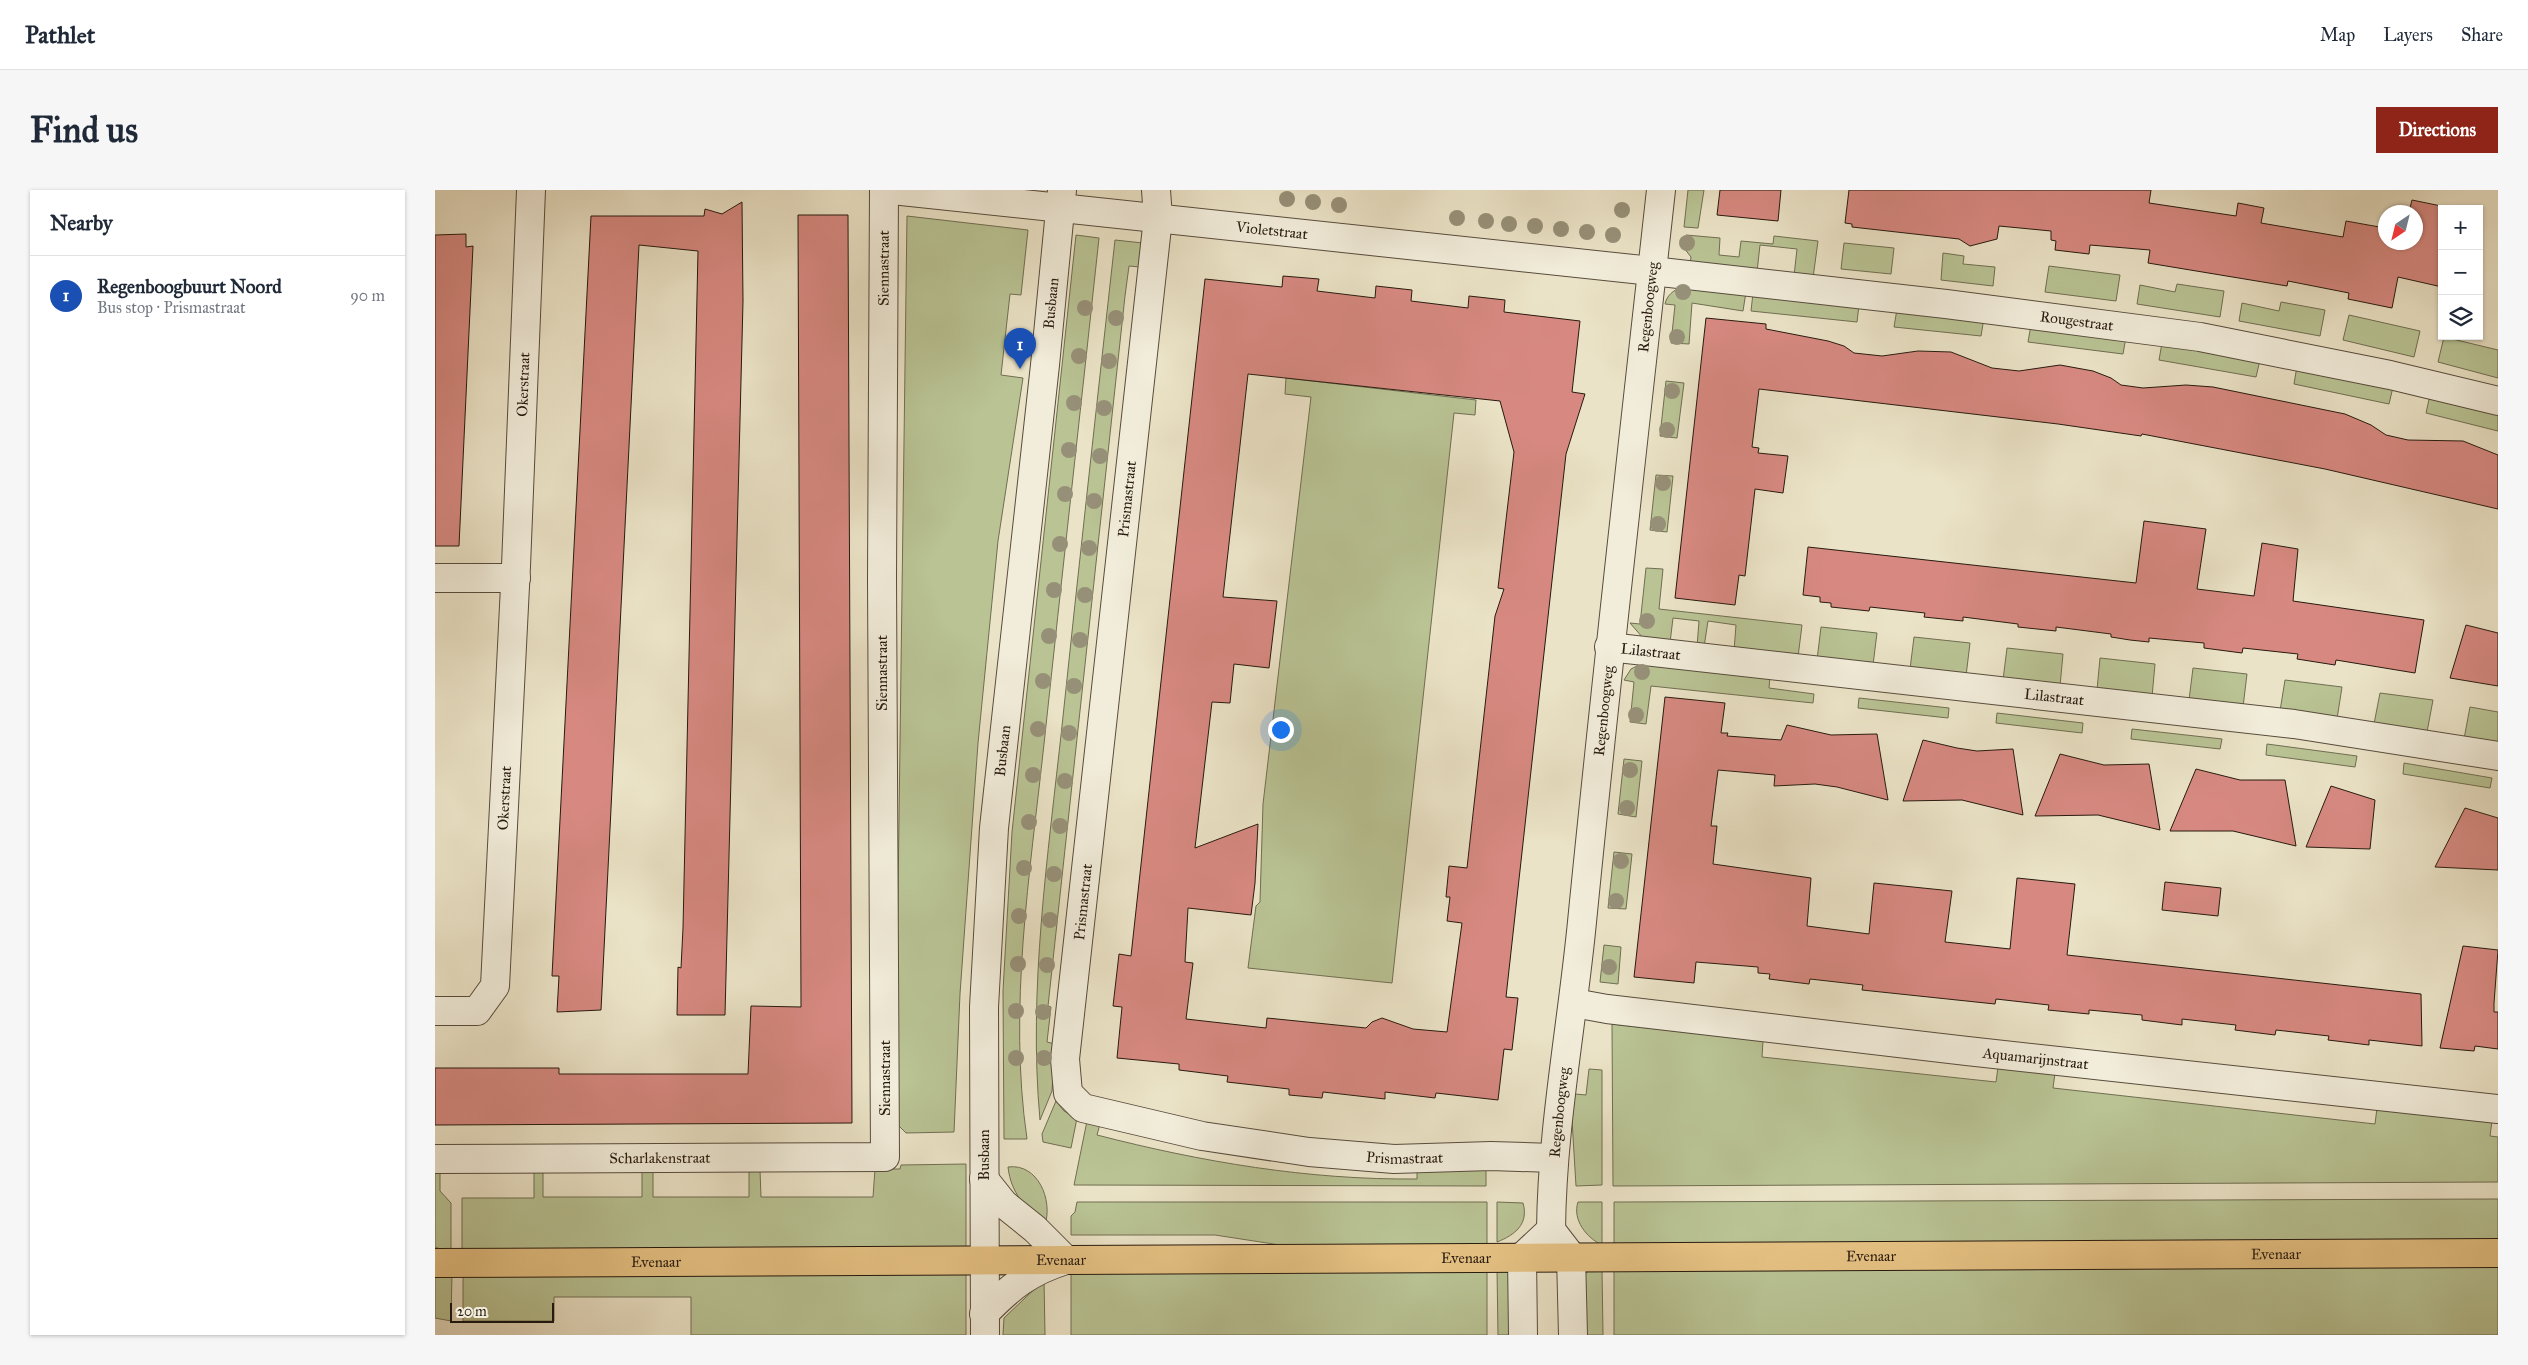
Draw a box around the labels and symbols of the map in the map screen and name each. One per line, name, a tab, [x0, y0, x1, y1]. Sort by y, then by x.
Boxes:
north arrow	[2378, 205, 2423, 250]
street label: Violetstraat	[1234, 218, 1309, 243]
street label: Siennastraat	[874, 229, 893, 306]
street label: Regenboogweg	[1634, 260, 1662, 353]
street label: Busbaan	[1040, 277, 1062, 330]
street label: Rougestraat	[2039, 307, 2115, 335]
pin: 1	[1004, 328, 1036, 369]
street label: Okerstraat	[513, 351, 534, 417]
street label: Prismastraat	[1114, 459, 1140, 538]
street label: Siennastraat	[873, 634, 891, 711]
street label: Lilastraat	[1620, 639, 1682, 664]
street label: Regenboogweg	[1590, 664, 1618, 757]
street label: Lilastraat	[2023, 685, 2086, 709]
your location	[1268, 717, 1294, 743]
street label: Busbaan	[991, 724, 1014, 777]
street label: Okerstraat	[494, 765, 515, 831]
street label: Prismastraat	[1070, 862, 1096, 941]
street label: Siennastraat	[876, 1039, 894, 1116]
street label: Aquamarijnstraat	[1981, 1044, 2090, 1073]
street label: Regenboogweg	[1545, 1065, 1573, 1158]
street label: Busbaan	[975, 1129, 993, 1181]
street label: Prismastraat	[1366, 1148, 1444, 1168]
street label: Scharlakenstraat	[609, 1149, 711, 1167]
street label: Evenaar	[2251, 1245, 2301, 1263]
street label: Evenaar	[1846, 1247, 1896, 1265]
street label: Evenaar	[1441, 1249, 1491, 1267]
street label: Evenaar	[1036, 1251, 1086, 1269]
street label: Evenaar	[631, 1253, 681, 1271]
scale bar	[450, 1300, 554, 1323]

